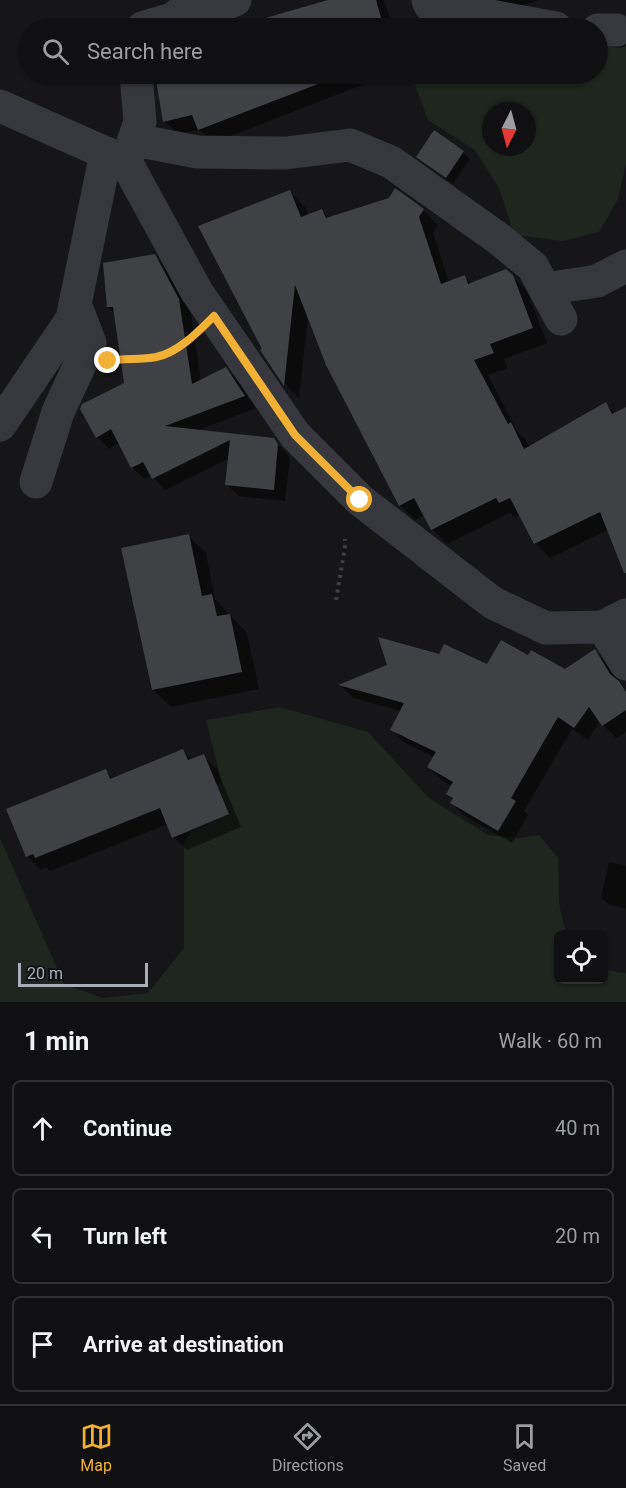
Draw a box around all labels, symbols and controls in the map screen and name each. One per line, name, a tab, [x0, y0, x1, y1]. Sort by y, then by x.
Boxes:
search box	[18, 18, 608, 84]
icon: search	[39, 35, 72, 68]
text: Search here	[87, 39, 203, 64]
north arrow	[482, 102, 536, 156]
route end	[94, 347, 120, 373]
route start	[346, 486, 372, 512]
map controls	[554, 930, 608, 984]
button: locate	[554, 930, 608, 984]
scale bar	[18, 960, 148, 988]
text: 20 m	[27, 964, 63, 983]
text: 1 min	[24, 1026, 89, 1056]
text: Walk · 60 m	[499, 1029, 602, 1053]
icon: ahead	[26, 1112, 59, 1145]
text: Continue	[83, 1116, 172, 1141]
text: 40 m	[555, 1116, 600, 1140]
icon: left	[26, 1220, 59, 1253]
text: Turn left	[83, 1224, 167, 1249]
text: 20 m	[555, 1224, 600, 1248]
icon: arrive	[26, 1328, 59, 1361]
text: Arrive at destination	[83, 1332, 284, 1357]
tab: Map	[80, 1420, 113, 1475]
tab: Directions	[272, 1420, 344, 1475]
tab: Saved	[503, 1420, 546, 1475]

